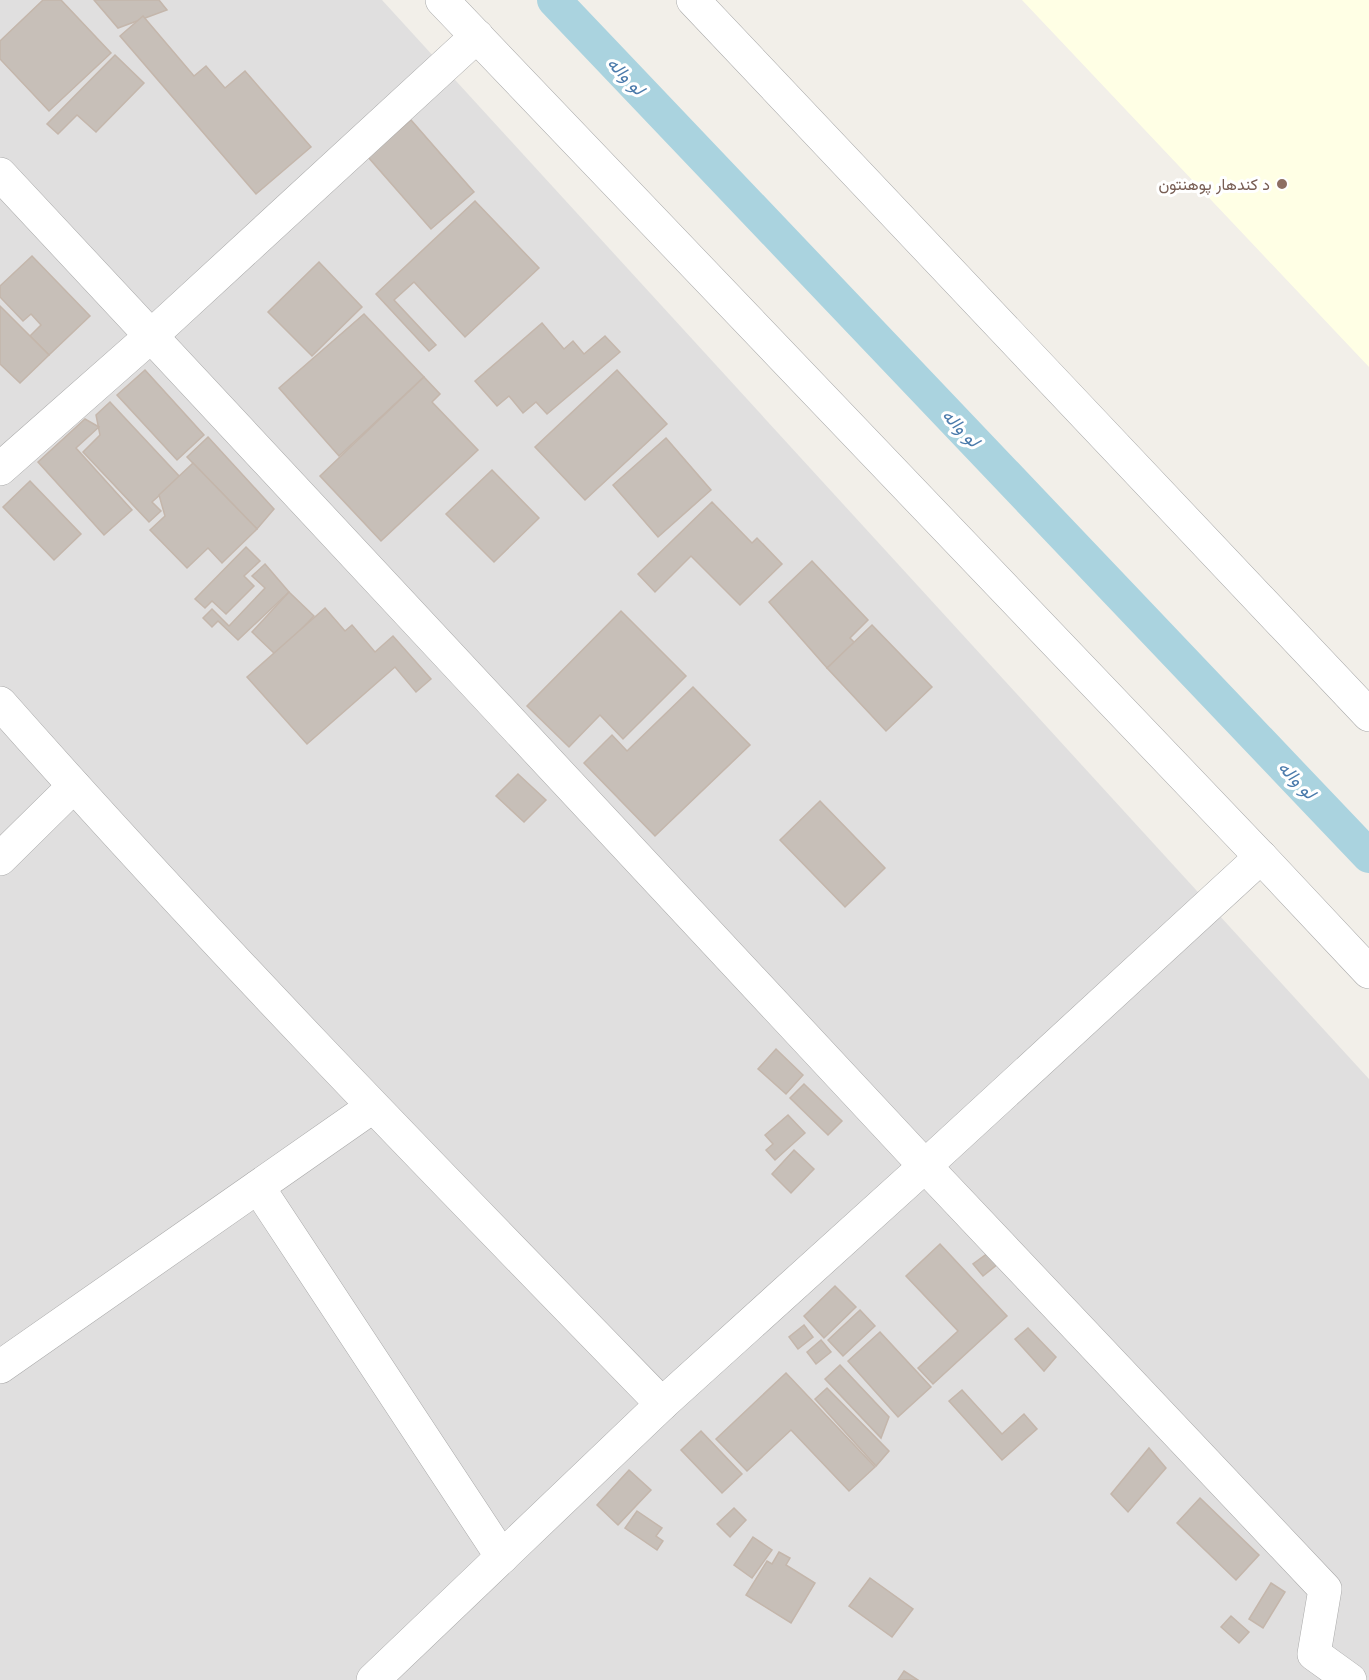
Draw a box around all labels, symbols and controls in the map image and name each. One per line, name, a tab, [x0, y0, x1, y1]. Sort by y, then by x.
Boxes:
water label: لو واله	[602, 53, 650, 101]
place label: د کندهار پوهنتون	[1159, 176, 1270, 196]
marker: د کندهار پوهنتون	[1275, 177, 1289, 191]
water label: لو واله	[937, 405, 985, 453]
water label: لو واله	[1273, 757, 1321, 805]

